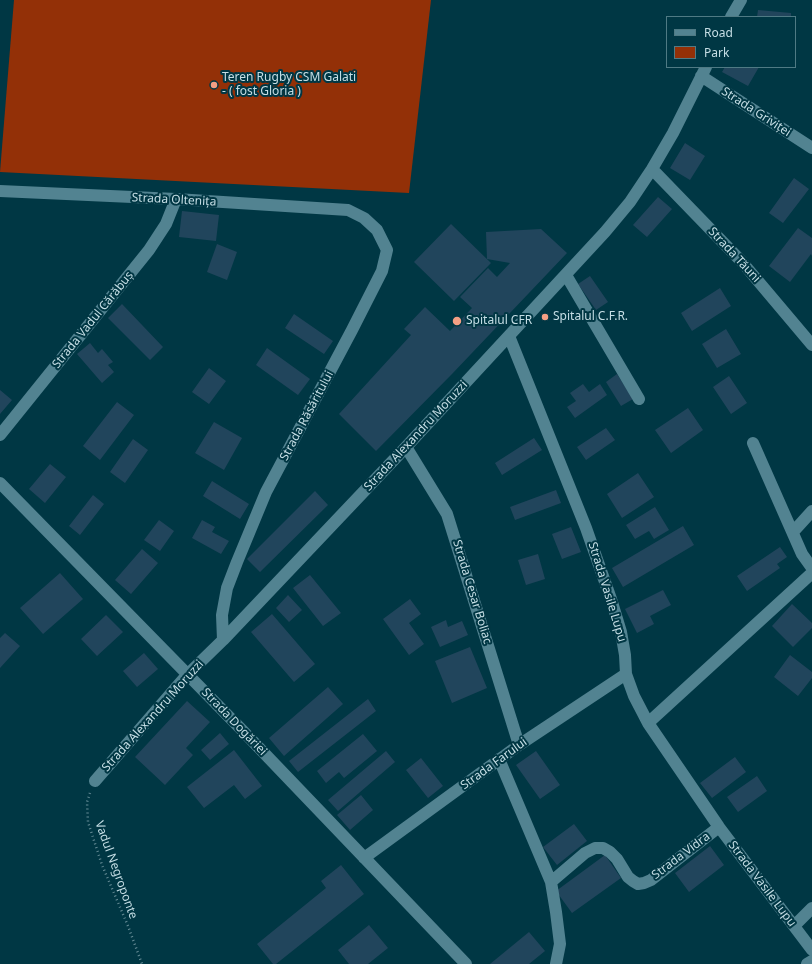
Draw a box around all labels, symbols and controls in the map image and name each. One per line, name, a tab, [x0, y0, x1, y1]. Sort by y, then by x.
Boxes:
legend	[666, 16, 796, 68]
text: Road	[704, 24, 733, 41]
text: Park	[704, 44, 729, 61]
place label: Teren Rugby CSM Galati - ( fost Gloria )	[222, 71, 356, 99]
marker: Teren Rugby CSM Galati - ( fost Gloria )	[209, 80, 219, 90]
street label: Strada Griviței	[719, 84, 793, 140]
street label: Strada Oltenița	[131, 191, 217, 209]
street label: Strada Tăuni	[705, 225, 763, 285]
street label: Strada Vadul Cărăbuș	[49, 269, 137, 371]
place label: Spitalul C.F.R.	[553, 310, 628, 324]
marker: Spitalul C.F.R.	[540, 312, 550, 322]
place label: Spitalul CFR	[466, 314, 532, 328]
marker: Spitalul CFR	[451, 315, 463, 327]
street label: Strada Răsăritului	[277, 369, 337, 463]
street label: Strada Alexandru Moruzzi	[361, 378, 471, 494]
street label: Strada Cesar Boliac	[449, 538, 495, 646]
street label: Strada Vasile Lupu	[585, 540, 629, 644]
street label: Strada Alexandru Moruzzi	[99, 657, 207, 775]
street label: Strada Dogăriei	[198, 685, 270, 759]
street label: Strada Farului	[458, 735, 530, 793]
street label: Vadul Negroponte	[92, 819, 140, 921]
street label: Strada Vidra	[649, 830, 713, 882]
street label: Strada Vasile Lupu	[725, 838, 799, 930]

